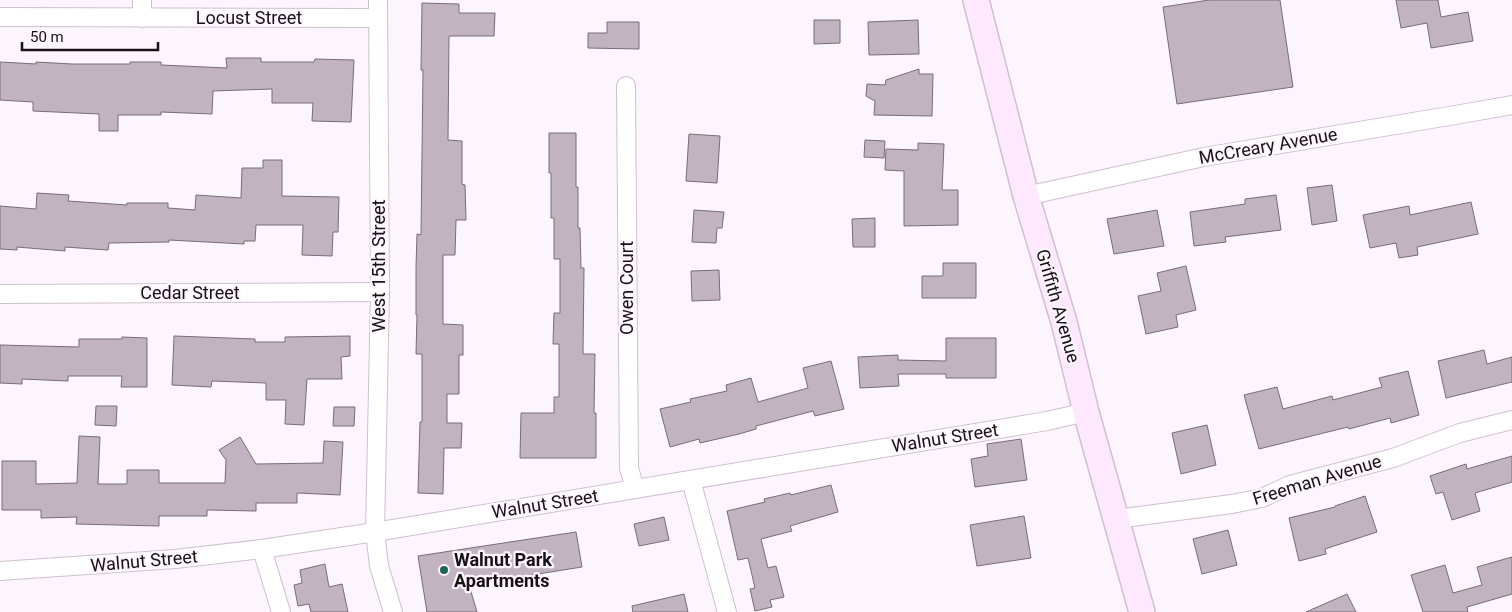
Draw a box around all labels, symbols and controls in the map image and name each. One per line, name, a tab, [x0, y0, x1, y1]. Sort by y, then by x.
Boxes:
street label: Locust Street	[196, 7, 302, 28]
scale bar	[22, 20, 159, 52]
text: 50 m	[30, 28, 64, 46]
street label: McCreary Avenue	[1197, 123, 1339, 168]
street label: West 15th Street	[368, 199, 389, 332]
street label: Owen Court	[616, 241, 637, 335]
street label: Griffith Avenue	[1032, 247, 1085, 365]
street label: Cedar Street	[140, 282, 240, 303]
street label: Walnut Street	[890, 419, 1000, 456]
street label: Freeman Avenue	[1250, 450, 1384, 509]
street label: Walnut Street	[490, 485, 600, 522]
street label: Walnut Street	[89, 545, 199, 576]
place label: Walnut Park Apartments	[454, 549, 552, 591]
marker: Walnut Park Apartments	[438, 564, 450, 576]

